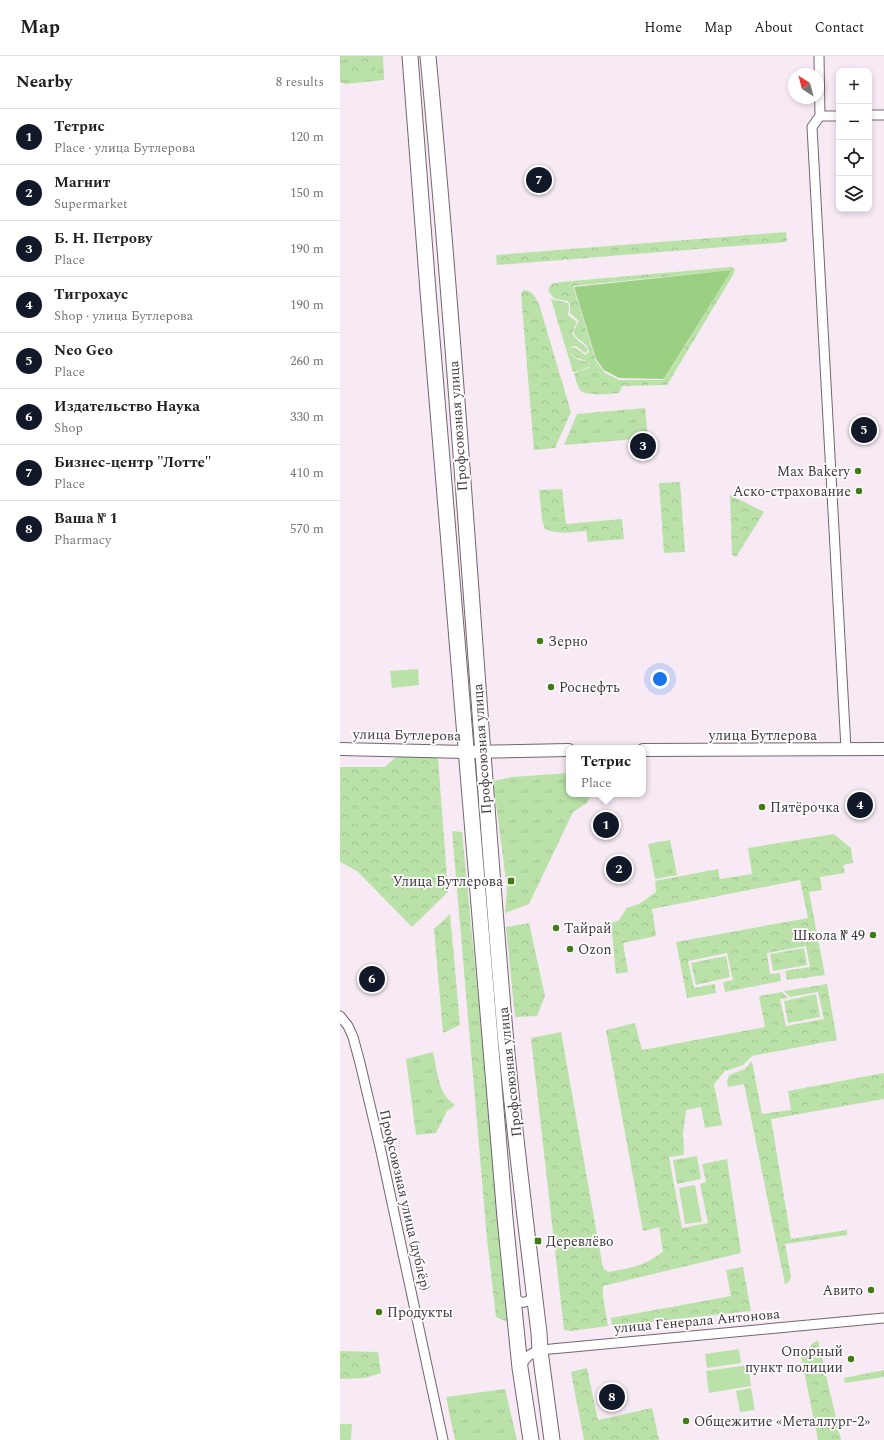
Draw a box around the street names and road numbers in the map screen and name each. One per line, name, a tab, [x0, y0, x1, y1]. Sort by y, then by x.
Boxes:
street label: Профсоюзная улица	[443, 360, 473, 492]
street label: Профсоюзная улица	[467, 683, 497, 815]
street label: улица Бутлерова	[352, 724, 461, 746]
street label: улица Бутлерова	[708, 725, 817, 746]
street label: Профсоюзная улица	[493, 1006, 527, 1138]
street label: Профсоюзная улица (дублёр)	[374, 1107, 436, 1293]
street label: улица Генерала Антонова	[612, 1303, 781, 1339]

